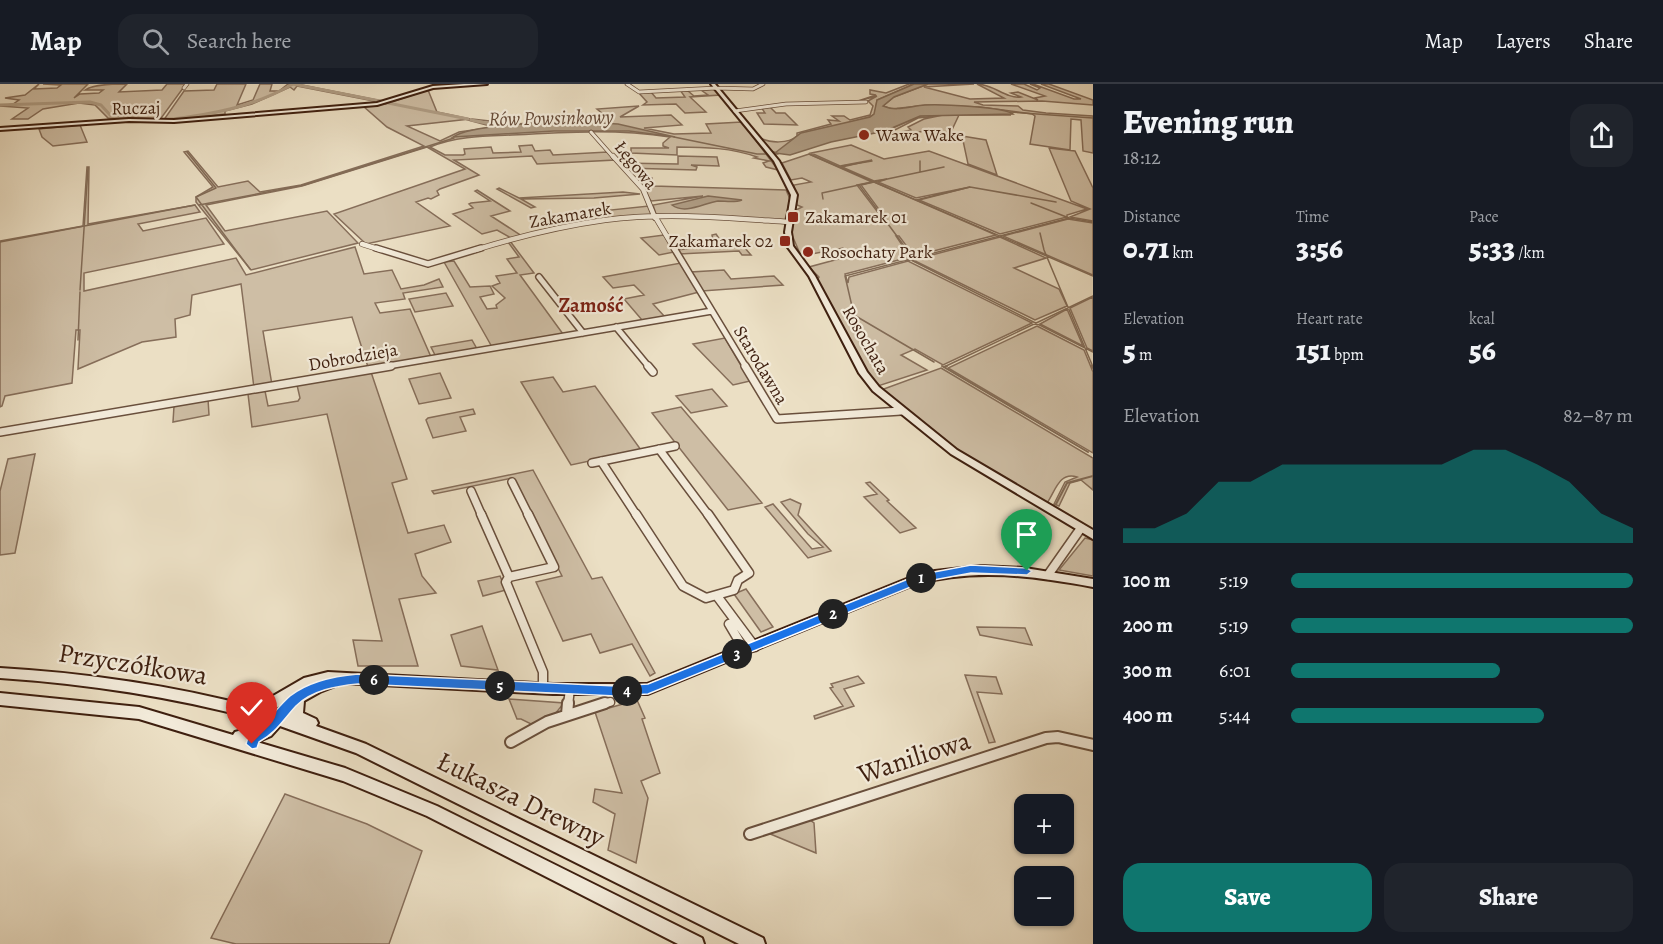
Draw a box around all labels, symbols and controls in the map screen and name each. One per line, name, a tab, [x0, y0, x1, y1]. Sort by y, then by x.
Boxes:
search box	[118, 14, 538, 68]
text: Map	[30, 22, 82, 60]
icon: search	[139, 25, 172, 58]
text: Search here	[187, 26, 291, 56]
text: Map	[1424, 27, 1463, 55]
text: Layers	[1496, 27, 1551, 55]
text: Share	[1584, 27, 1633, 55]
street label: Ruczaj	[111, 96, 161, 120]
text: Evening run	[1123, 99, 1294, 144]
water label: Rów Powsinkowy	[488, 103, 614, 133]
button: share	[1570, 104, 1633, 167]
place label: Wawa Wake	[875, 123, 964, 147]
marker: Wawa Wake	[857, 128, 871, 142]
street label: Łęgowa	[609, 136, 663, 195]
text: 18:12	[1123, 144, 1161, 171]
street label: Zakamarek	[527, 196, 613, 234]
place label: Zakamarek 01	[805, 205, 907, 229]
text: Distance	[1123, 206, 1180, 228]
text: Time	[1296, 206, 1329, 228]
text: Pace	[1469, 206, 1499, 228]
marker: Zakamarek 01	[786, 210, 800, 224]
text: 0.71	[1123, 228, 1169, 268]
text: 3:56	[1296, 228, 1343, 268]
text: 5:33	[1469, 228, 1515, 268]
place label: Zakamarek 02	[669, 229, 773, 253]
marker: Zakamarek 02	[778, 234, 792, 248]
place label: Rosochaty Park	[820, 240, 933, 264]
text: km	[1169, 242, 1194, 264]
text: /km	[1515, 242, 1545, 264]
marker: Rosochaty Park	[801, 245, 815, 259]
district label: Zamość	[558, 292, 624, 319]
street label: Rosochata	[837, 301, 896, 379]
text: Elevation	[1123, 308, 1184, 330]
text: Heart rate	[1296, 308, 1363, 330]
text: kcal	[1469, 308, 1495, 330]
street label: Starodawna	[728, 321, 794, 410]
text: 5	[1123, 330, 1136, 370]
text: 151	[1296, 330, 1331, 370]
text: 56	[1469, 330, 1496, 370]
street label: Dobrodzieja	[306, 337, 400, 377]
text: m	[1136, 344, 1152, 366]
text: bpm	[1331, 344, 1364, 366]
text: Elevation	[1123, 402, 1200, 429]
text: 82–87 m	[1563, 402, 1633, 429]
pin	[1001, 509, 1052, 571]
icon: arrive	[1010, 518, 1043, 551]
pin: 1	[906, 563, 936, 593]
text: 1	[918, 567, 924, 589]
text: 100 m	[1123, 567, 1171, 594]
text: 5:19	[1219, 567, 1248, 594]
pin: 2	[818, 599, 848, 629]
text: 2	[829, 603, 837, 625]
text: 200 m	[1123, 612, 1173, 639]
text: 5:19	[1219, 612, 1248, 639]
street label: Przyczółkowa	[56, 634, 211, 694]
pin: 3	[722, 639, 752, 669]
text: 3	[734, 643, 740, 665]
text: 300 m	[1123, 657, 1172, 684]
text: 6:01	[1219, 657, 1251, 684]
pin: 6	[359, 665, 389, 695]
text: 6	[370, 669, 378, 691]
pin: 5	[485, 671, 515, 701]
text: 5	[497, 675, 503, 697]
pin: 4	[612, 676, 642, 706]
text: 4	[623, 680, 631, 702]
pin	[226, 682, 277, 744]
icon: check	[235, 691, 268, 724]
text: 400 m	[1123, 702, 1173, 729]
text: 5:44	[1219, 702, 1250, 729]
street label: Waniliowa	[852, 722, 975, 792]
street label: Łukasza Drewny	[431, 743, 612, 856]
map controls	[1014, 794, 1074, 926]
button: +	[1014, 794, 1074, 854]
button: Save	[1123, 863, 1372, 932]
button: Share	[1384, 863, 1633, 932]
button: −	[1014, 866, 1074, 926]

